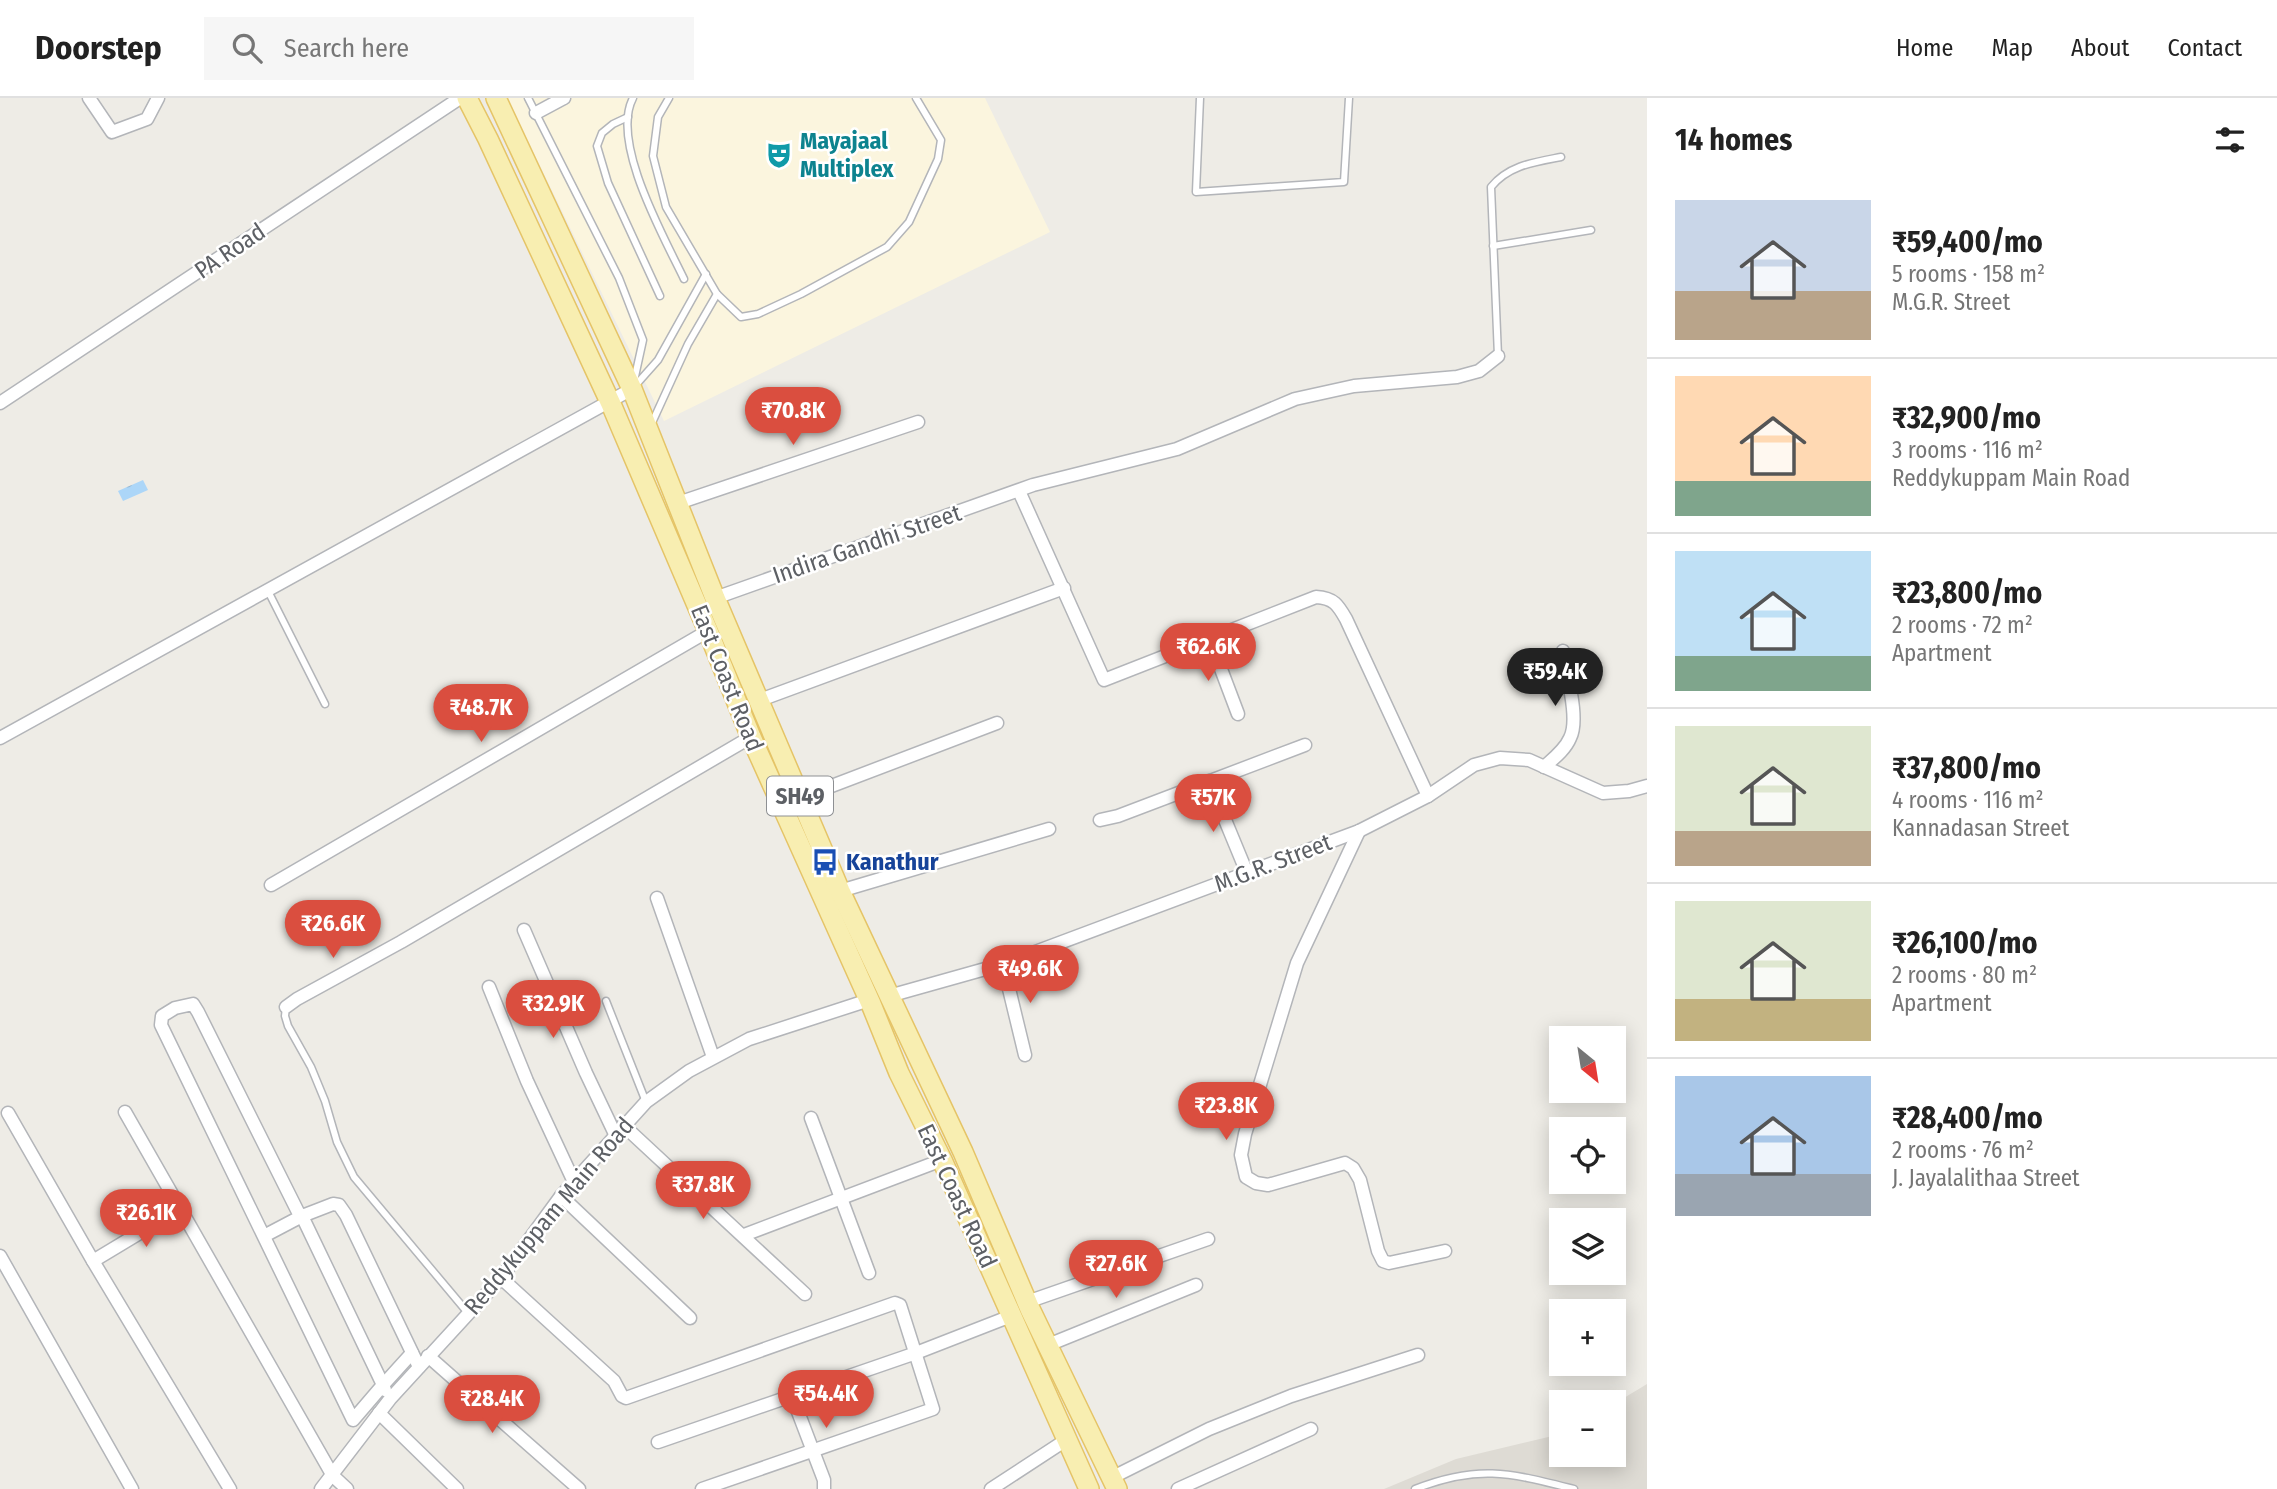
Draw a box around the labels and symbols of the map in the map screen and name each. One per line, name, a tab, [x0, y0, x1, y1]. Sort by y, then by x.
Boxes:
place label: Mayajaal Multiplex	[800, 127, 894, 183]
theatre icon: Mayajaal Multiplex	[764, 140, 794, 170]
street label: PA Road	[189, 217, 271, 285]
pin: ₹70.8K	[736, 388, 850, 447]
street label: Indira Gandhi Street	[769, 499, 965, 589]
street label: East Coast Road	[685, 601, 769, 755]
pin: ₹62.6K	[1151, 624, 1265, 683]
pin: ₹59.4K	[1498, 648, 1612, 708]
pin: ₹48.7K	[424, 684, 538, 744]
pin: ₹57K	[1172, 774, 1254, 834]
road number: SH49	[767, 776, 833, 816]
street label: M.G.R. Street	[1210, 828, 1336, 898]
bus stop icon: Kanathur	[810, 847, 840, 877]
place label: Kanathur	[846, 848, 939, 876]
pin: ₹26.6K	[276, 900, 390, 960]
pin: ₹49.6K	[973, 946, 1087, 1005]
pin: ₹32.9K	[496, 981, 610, 1040]
north arrow	[1549, 1026, 1626, 1102]
pin: ₹23.8K	[1169, 1082, 1283, 1142]
street label: Reddykuppam Main Road	[458, 1112, 640, 1320]
street label: East Coast Road	[911, 1120, 1003, 1272]
pin: ₹37.8K	[646, 1162, 760, 1221]
pin: ₹26.1K	[89, 1190, 203, 1249]
pin: ₹27.6K	[1059, 1240, 1173, 1300]
pin: ₹54.4K	[769, 1370, 883, 1430]
pin: ₹28.4K	[435, 1376, 549, 1435]

